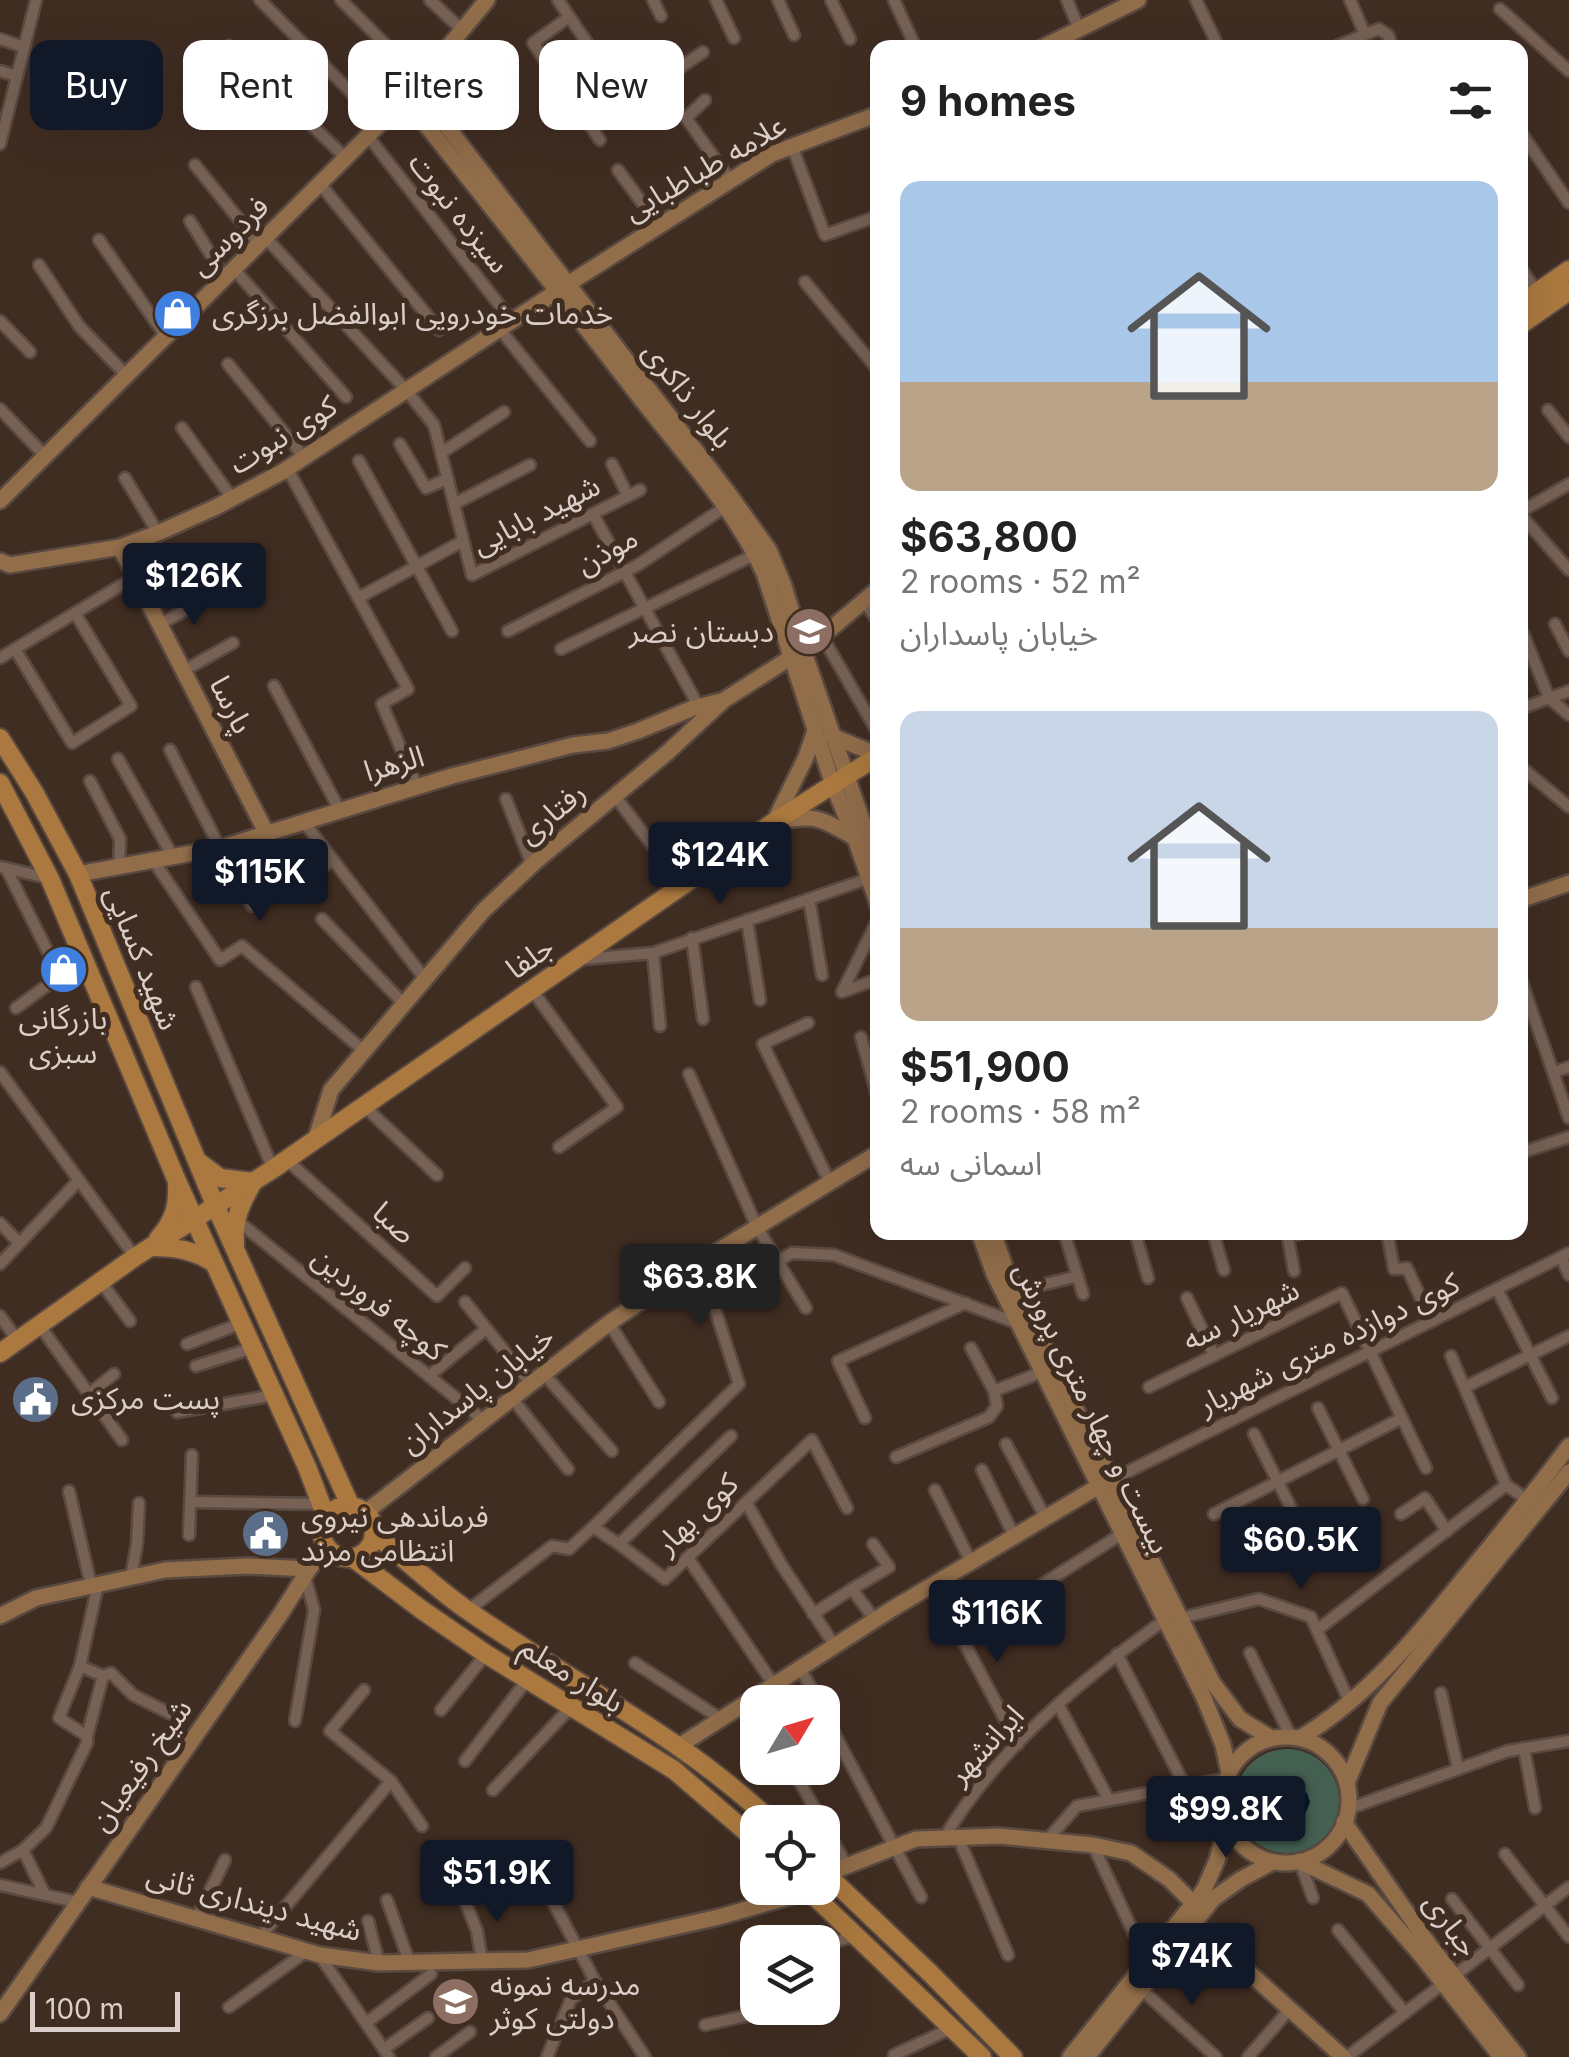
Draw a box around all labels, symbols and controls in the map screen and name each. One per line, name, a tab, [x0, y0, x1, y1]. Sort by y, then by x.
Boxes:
chip: Buy	[30, 40, 163, 130]
chip: Rent	[183, 40, 328, 130]
chip: Filters	[348, 40, 519, 130]
chip: New	[539, 40, 684, 130]
icon: filters	[1443, 73, 1498, 128]
text: 9 homes	[900, 75, 1076, 126]
street label: علامه طباطبایی	[617, 106, 792, 228]
street label: سیزده نبوت	[402, 145, 518, 280]
street label: فردوسی	[181, 188, 276, 283]
icon: home	[1109, 246, 1289, 426]
shop icon: خدمات خودرویی ابوالفضل برزگری	[151, 288, 203, 340]
place label: خدمات خودرویی ابوالفضل برزگری	[212, 295, 613, 331]
street label: بلوار ذاکری	[636, 334, 742, 455]
street label: کوی نبوت	[222, 387, 343, 481]
street label: شهید بابایی	[465, 467, 606, 562]
text: $63,800	[900, 511, 1078, 562]
street label: موذن	[569, 519, 644, 582]
pin: $126K	[124, 543, 264, 628]
text: $126K	[145, 556, 243, 595]
text: 2 rooms · 52 m²	[900, 562, 1141, 601]
school or university icon: دبستان نصر	[783, 606, 835, 658]
place label: دبستان نصر	[628, 613, 774, 649]
text: خیابان پاسداران	[900, 614, 1098, 653]
street label: پارسا	[200, 670, 262, 740]
street label: الزهرا	[359, 737, 428, 789]
street label: رفتاری	[510, 774, 593, 851]
icon: home	[1109, 776, 1289, 956]
pin: $124K	[650, 822, 790, 907]
text: $124K	[670, 835, 770, 874]
pin: $115K	[190, 839, 330, 924]
text: $115K	[214, 852, 306, 891]
street label: شهید کسایی	[98, 880, 188, 1035]
street label: جلفا	[499, 928, 560, 986]
shop icon: بازرگانی سبزی	[37, 944, 89, 996]
place label: بازرگانی سبزی	[19, 1000, 107, 1070]
text: $51,900	[900, 1041, 1070, 1092]
text: 2 rooms · 58 m²	[900, 1092, 1141, 1131]
text: اسمانی سه	[900, 1144, 1042, 1183]
street label: صبا	[365, 1193, 424, 1251]
street label: کوچه فروردین	[304, 1239, 454, 1370]
pin: $63.8K	[619, 1244, 781, 1329]
street label: بیست و چهار متری پرورش	[1005, 1256, 1179, 1560]
text: $63.8K	[642, 1257, 758, 1296]
street label: کوی دوازده متری شهریار	[1191, 1264, 1466, 1422]
street label: شهریار سه	[1177, 1271, 1305, 1358]
street label: خیابان پاسداران	[392, 1318, 562, 1462]
public building icon: پست مرکزی	[10, 1373, 62, 1425]
place label: پست مرکزی	[71, 1380, 220, 1418]
street label: کوی بهار	[647, 1465, 746, 1562]
place label: فرماندهی نیروی انتظامی مرند	[301, 1498, 489, 1568]
pin: $60.5K	[1220, 1507, 1382, 1592]
public building icon: فرماندهی نیروی انتظامی مرند	[240, 1508, 292, 1560]
text: $60.5K	[1243, 1520, 1359, 1559]
pin: $116K	[927, 1580, 1067, 1665]
text: $116K	[951, 1593, 1043, 1632]
street label: بلوار معلم	[511, 1628, 631, 1725]
north arrow	[740, 1685, 840, 1785]
map controls	[740, 1685, 840, 2025]
street label: شیخ رفیعیان	[81, 1691, 203, 1840]
street label: ایرانشهر	[939, 1697, 1031, 1792]
pin: $99.8K	[1145, 1776, 1307, 1861]
text: $99.8K	[1168, 1789, 1284, 1828]
button: locate	[740, 1805, 840, 1905]
pin: $51.9K	[416, 1840, 578, 1925]
text: $51.9K	[442, 1853, 552, 1892]
street label: شهید دینداری ثانی	[143, 1856, 366, 1948]
street label: جباری	[1417, 1885, 1487, 1964]
pin: $74K	[1133, 1923, 1251, 2008]
button: layers	[740, 1925, 840, 2025]
text: $74K	[1151, 1936, 1233, 1975]
place label: مدرسه نمونه دولتی کوثر	[489, 1966, 641, 2036]
school or university icon: مدرسه نمونه دولتی کوثر	[429, 1976, 481, 2028]
scale bar	[30, 1987, 180, 2032]
text: 100 m	[45, 1992, 124, 2026]

